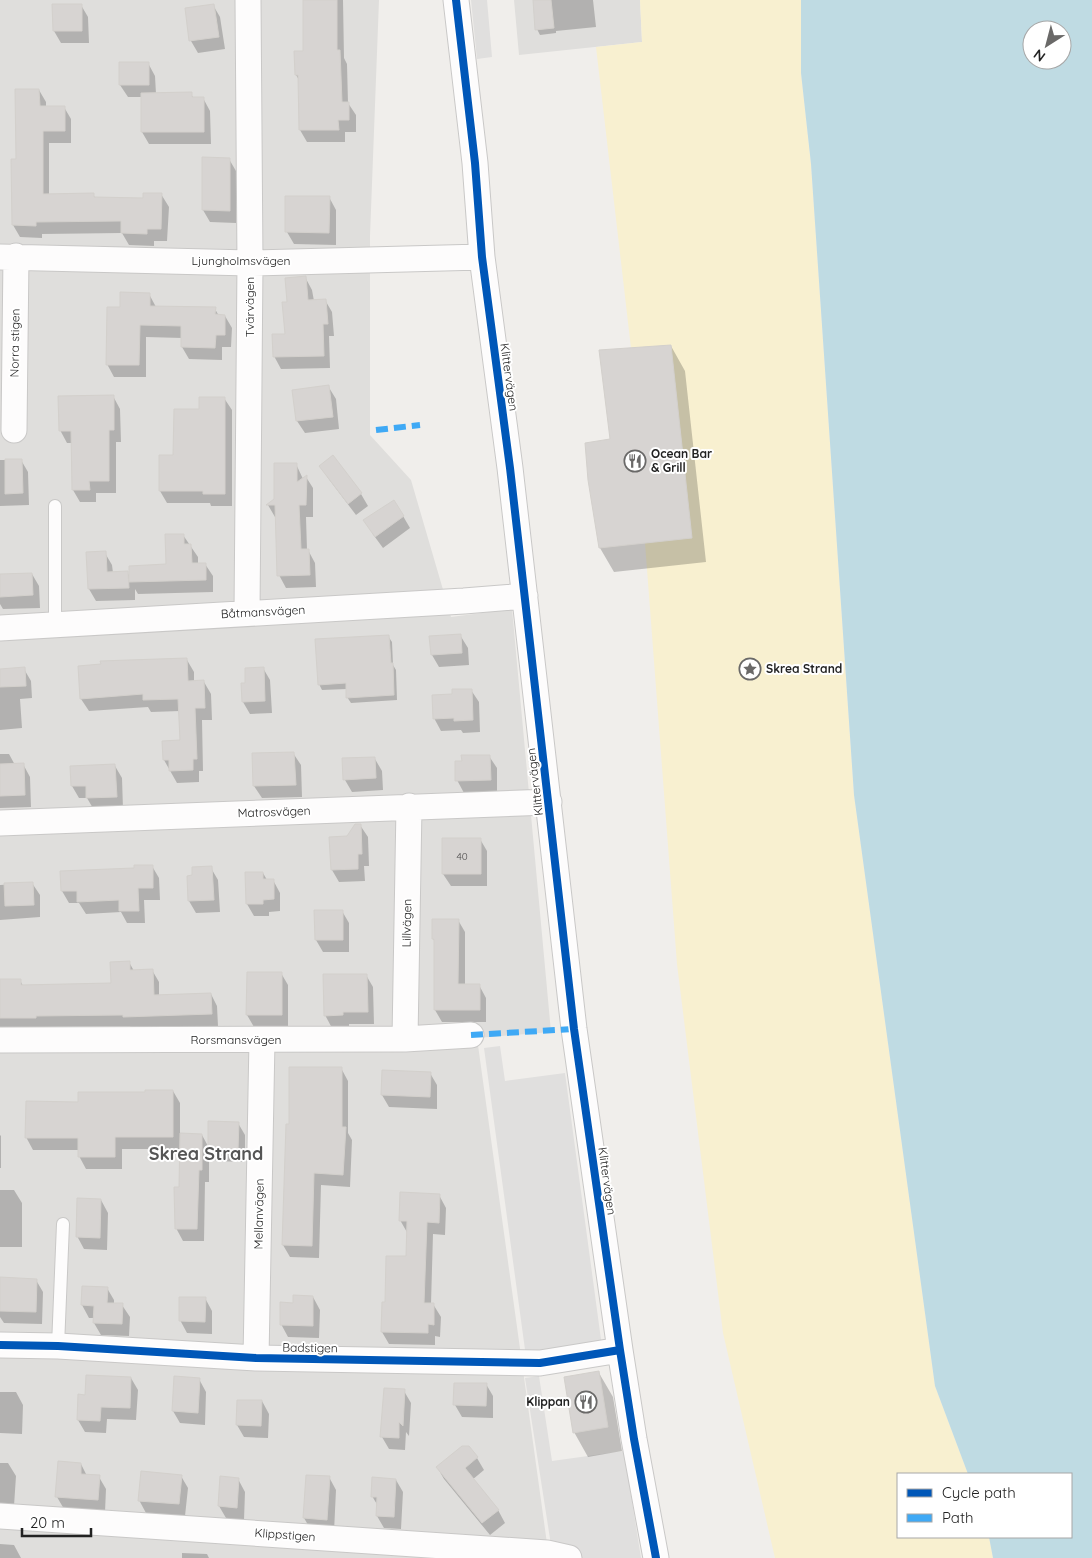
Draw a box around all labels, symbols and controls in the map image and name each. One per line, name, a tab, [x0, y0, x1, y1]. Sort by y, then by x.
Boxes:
north arrow	[1022, 20, 1072, 70]
text: N	[1030, 45, 1049, 66]
street label: Ljungholmsvägen	[192, 253, 290, 268]
street label: Tvärvägen	[242, 277, 257, 337]
street label: Norra stigen	[6, 308, 23, 378]
street label: Klittervägen	[497, 342, 522, 412]
place label: Ocean Bar & Grill	[651, 446, 712, 475]
restaurant icon: Ocean Bar & Grill	[623, 449, 647, 473]
street label: Båtmansvägen	[220, 602, 306, 621]
place icon: Skrea Strand	[738, 657, 762, 681]
place label: Skrea Strand	[766, 661, 842, 676]
street label: Klittervägen	[523, 747, 546, 817]
street label: Matrosvägen	[237, 803, 311, 820]
house number: 40	[456, 850, 468, 863]
street label: Lillvägen	[399, 898, 414, 947]
street label: Rorsmansvägen	[191, 1032, 281, 1047]
district label: Skrea Strand	[149, 1142, 263, 1165]
street label: Klittervägen	[595, 1146, 620, 1216]
street label: Mellanvägen	[250, 1178, 267, 1250]
street label: Badstigen	[282, 1340, 338, 1355]
restaurant icon: Klippan	[574, 1390, 598, 1414]
place label: Klippan	[526, 1394, 570, 1409]
legend	[897, 1473, 1072, 1538]
text: Cycle path	[942, 1483, 1016, 1502]
scale bar	[22, 1506, 91, 1538]
text: Path	[942, 1508, 974, 1527]
text: 20 m	[30, 1513, 65, 1532]
street label: Klippstigen	[254, 1525, 316, 1544]

